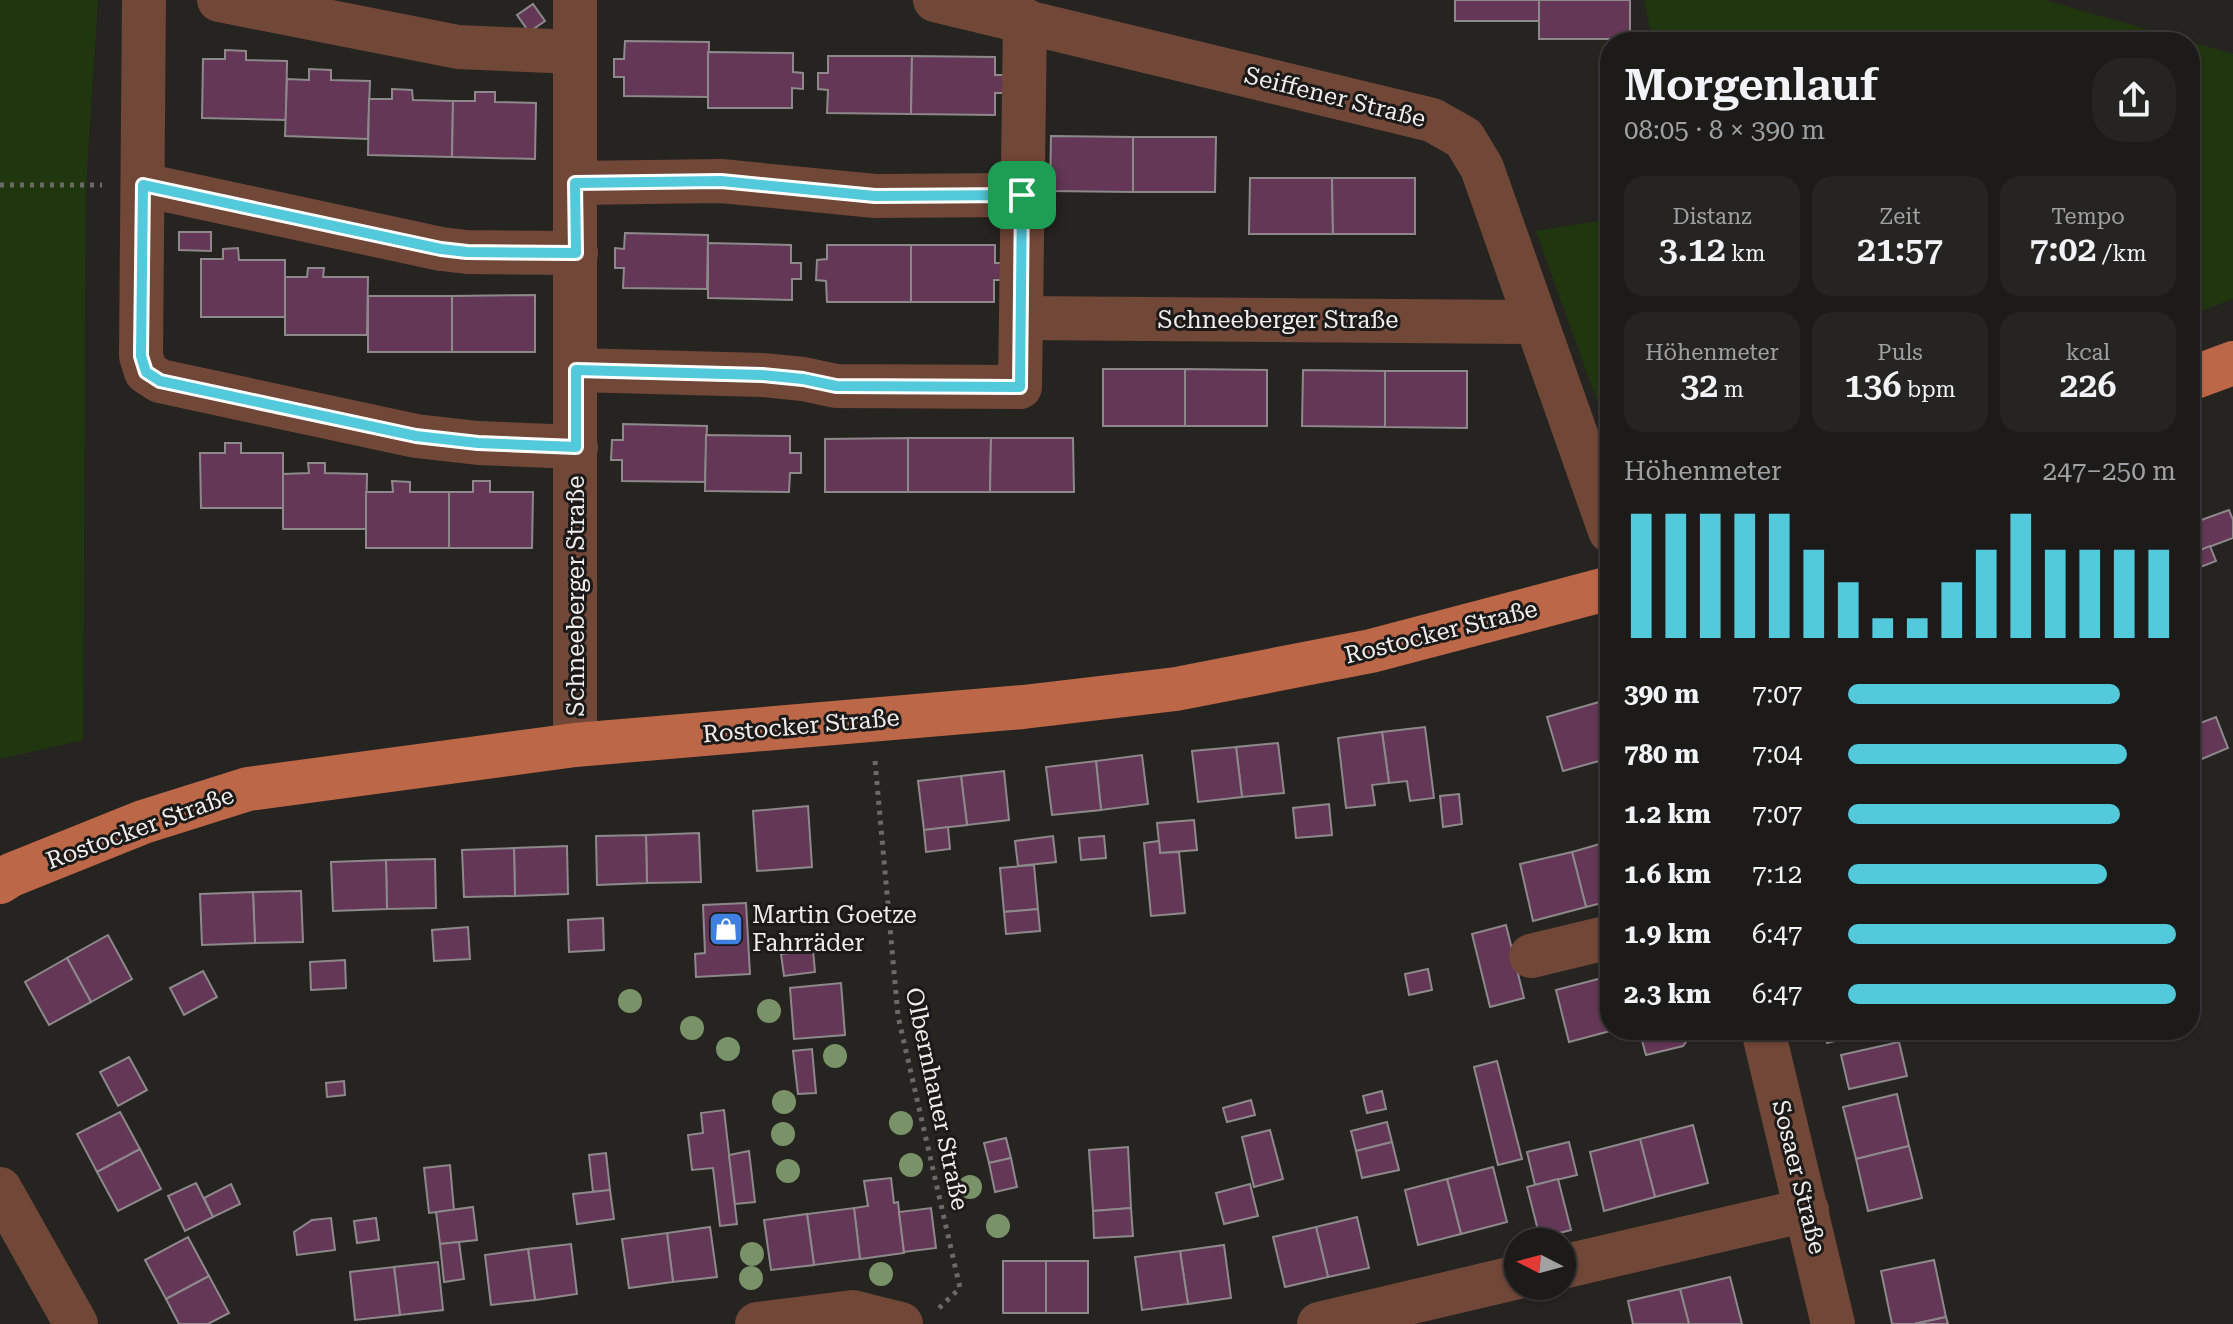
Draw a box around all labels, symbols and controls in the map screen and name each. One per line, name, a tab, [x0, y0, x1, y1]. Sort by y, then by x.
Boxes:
button: share	[2092, 58, 2176, 142]
text: Morgenlauf	[1624, 59, 1878, 111]
street label: Seiffener Straße	[1241, 61, 1429, 133]
text: 08:05 · 8 × 390 m	[1624, 115, 1825, 145]
pin	[988, 161, 1056, 229]
icon: arrive	[1000, 173, 1044, 217]
text: Distanz	[1672, 204, 1752, 229]
text: Zeit	[1879, 204, 1921, 229]
text: Tempo	[2051, 204, 2125, 229]
text: 3.12	[1659, 229, 1726, 269]
text: 21:57	[1857, 229, 1943, 269]
text: 7:02	[2029, 229, 2097, 269]
text: km	[1726, 241, 1765, 266]
text: /km	[2097, 241, 2147, 266]
street label: Schneeberger Straße	[1158, 306, 1398, 334]
text: Höhenmeter	[1645, 340, 1779, 365]
text: Puls	[1877, 340, 1923, 365]
text: kcal	[2066, 340, 2110, 365]
text: 32	[1680, 365, 1718, 405]
text: 136	[1844, 365, 1901, 405]
text: 226	[2059, 365, 2117, 405]
text: m	[1718, 377, 1744, 402]
text: bpm	[1901, 377, 1956, 402]
text: Höhenmeter	[1624, 456, 1782, 486]
text: 247–250 m	[2043, 456, 2176, 486]
street label: Schneeberger Straße	[562, 476, 590, 716]
street label: Rostocker Straße	[1342, 595, 1540, 669]
text: 390 m	[1624, 679, 1699, 709]
text: 7:07	[1752, 679, 1802, 709]
street label: Rostocker Straße	[701, 703, 901, 749]
text: 780 m	[1624, 739, 1699, 769]
text: 7:04	[1752, 739, 1802, 769]
street label: Rostocker Straße	[42, 781, 238, 875]
text: 1.2 km	[1624, 799, 1711, 829]
text: 7:07	[1752, 799, 1802, 829]
text: 1.6 km	[1624, 859, 1711, 889]
text: 7:12	[1752, 859, 1802, 889]
place label: Martin Goetze Fahrräder	[752, 901, 917, 957]
shop icon: Martin Goetze Fahrräder	[707, 910, 745, 948]
text: 1.9 km	[1624, 919, 1711, 949]
text: 6:47	[1752, 919, 1802, 949]
text: 2.3 km	[1624, 979, 1711, 1009]
text: 6:47	[1752, 979, 1802, 1009]
street label: Olbernhauer Straße	[900, 985, 974, 1213]
street label: Sosaer Straße	[1766, 1097, 1832, 1257]
north arrow	[1504, 1228, 1576, 1300]
map controls	[1504, 1228, 1576, 1300]

